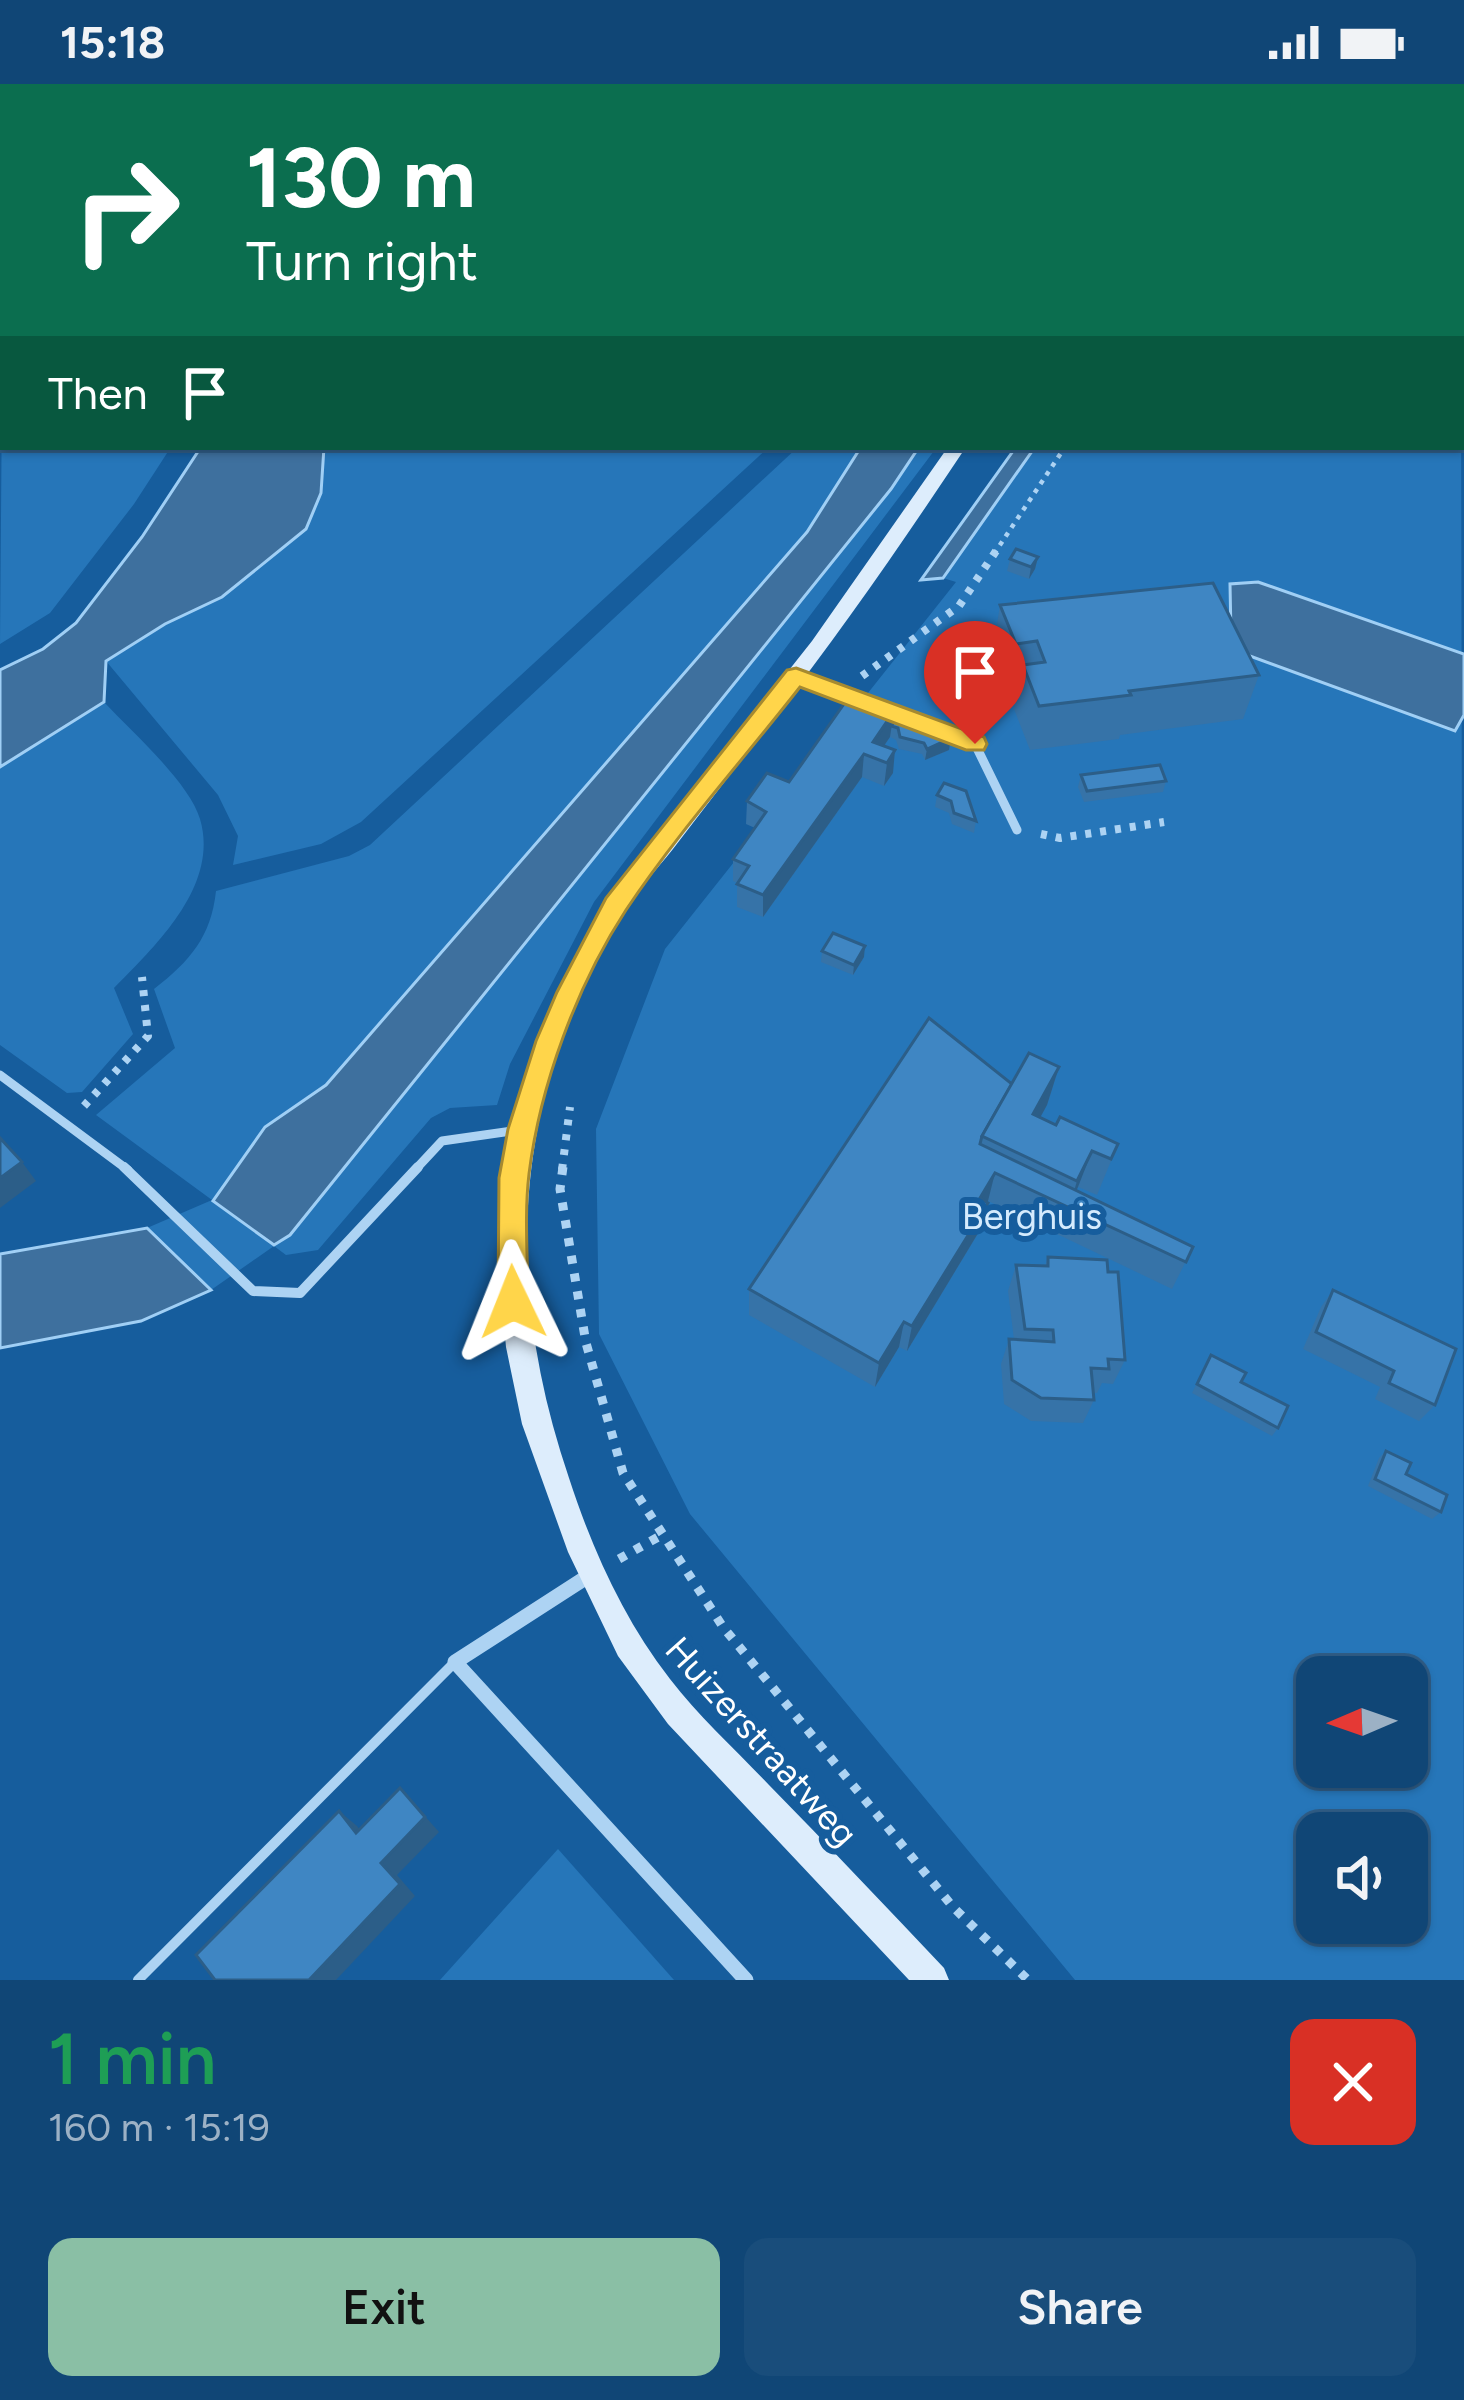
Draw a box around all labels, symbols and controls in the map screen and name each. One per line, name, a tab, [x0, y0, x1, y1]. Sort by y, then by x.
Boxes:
text: 15:18	[60, 15, 165, 69]
text: 130 m	[246, 127, 476, 228]
icon: right	[48, 132, 204, 288]
text: Turn right	[246, 229, 478, 294]
icon: arrive	[172, 360, 238, 426]
text: Then	[48, 366, 148, 420]
pin	[924, 621, 1026, 744]
icon: arrive	[942, 639, 1008, 705]
park label: Berghuis	[962, 1195, 1102, 1238]
position arrow	[450, 1239, 576, 1365]
street label: Huizerstraatweg	[657, 1628, 867, 1855]
north arrow	[1296, 1656, 1428, 1788]
map controls	[1296, 1656, 1428, 1944]
button: sound	[1296, 1812, 1428, 1944]
text: 1 min	[48, 2016, 216, 2102]
button: close	[1290, 2019, 1416, 2145]
text: 160 m · 15:19	[48, 2104, 270, 2151]
button: Exit	[48, 2238, 720, 2376]
button: Share	[744, 2238, 1416, 2376]

